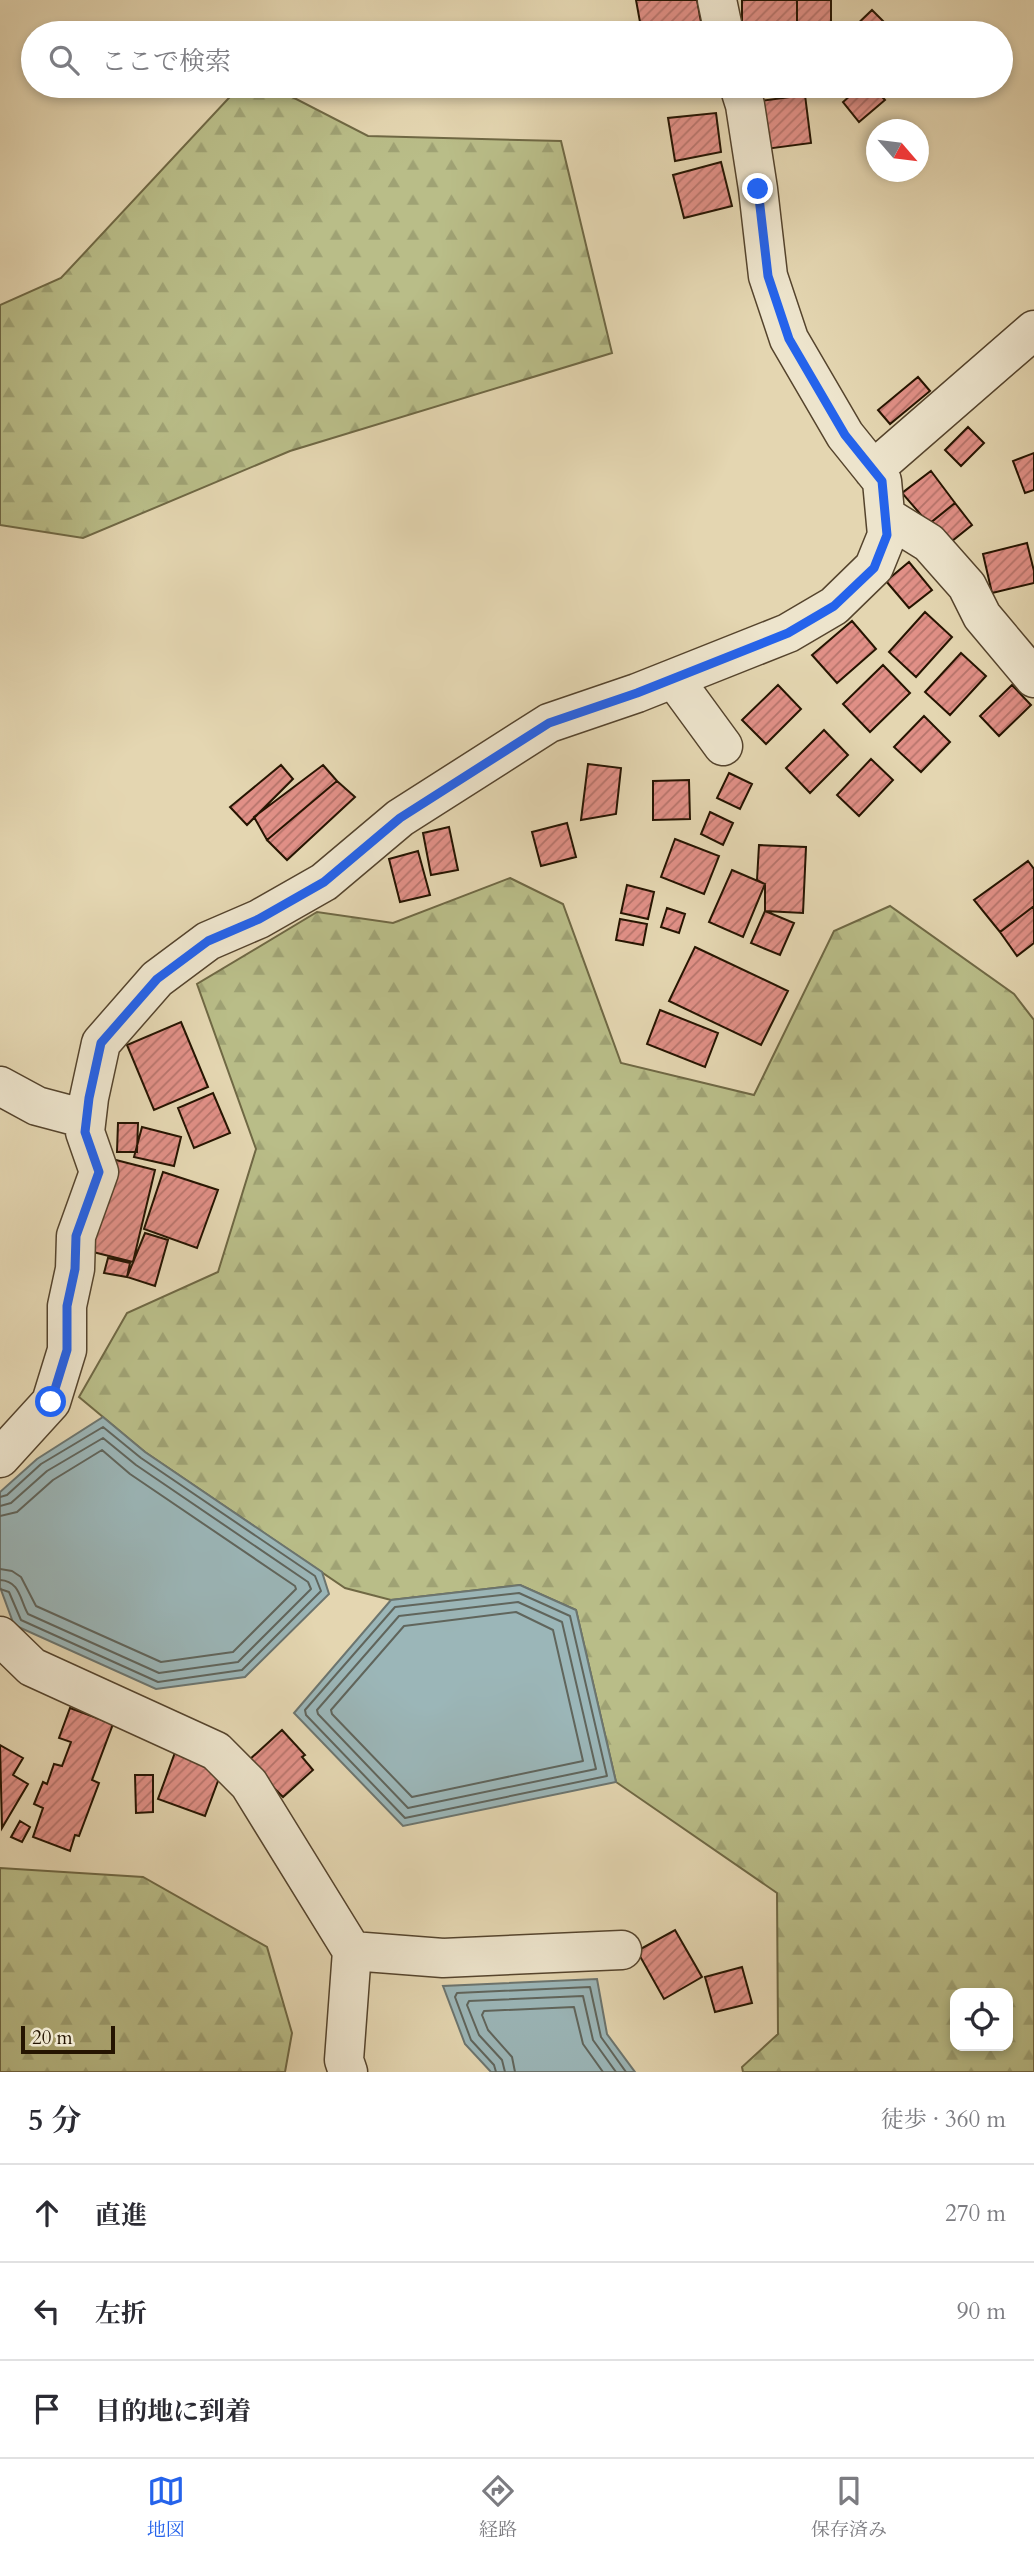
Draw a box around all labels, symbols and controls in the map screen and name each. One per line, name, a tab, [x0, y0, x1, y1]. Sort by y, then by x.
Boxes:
search box	[21, 21, 1013, 98]
icon: search	[45, 41, 83, 79]
text: ここで検索	[101, 44, 231, 79]
north arrow	[866, 119, 929, 182]
route end	[742, 173, 773, 204]
route start	[35, 1386, 66, 1417]
map controls	[950, 1988, 1013, 2051]
button: locate	[950, 1988, 1013, 2051]
scale bar	[21, 2023, 116, 2055]
text: 20 m	[32, 2025, 73, 2051]
text: 5 分	[28, 2100, 81, 2141]
text: 徒歩 · 360 m	[881, 2104, 1006, 2135]
icon: ahead	[28, 2194, 66, 2232]
text: 直進	[95, 2198, 147, 2233]
text: 270 m	[945, 2198, 1006, 2229]
icon: left	[28, 2292, 66, 2330]
text: 左折	[95, 2296, 147, 2331]
text: 90 m	[957, 2296, 1006, 2327]
icon: arrive	[28, 2390, 66, 2428]
text: 目的地に到着	[95, 2394, 251, 2429]
tab: 地図	[147, 2472, 185, 2543]
tab: 経路	[479, 2472, 517, 2543]
tab: 保存済み	[811, 2472, 887, 2543]

